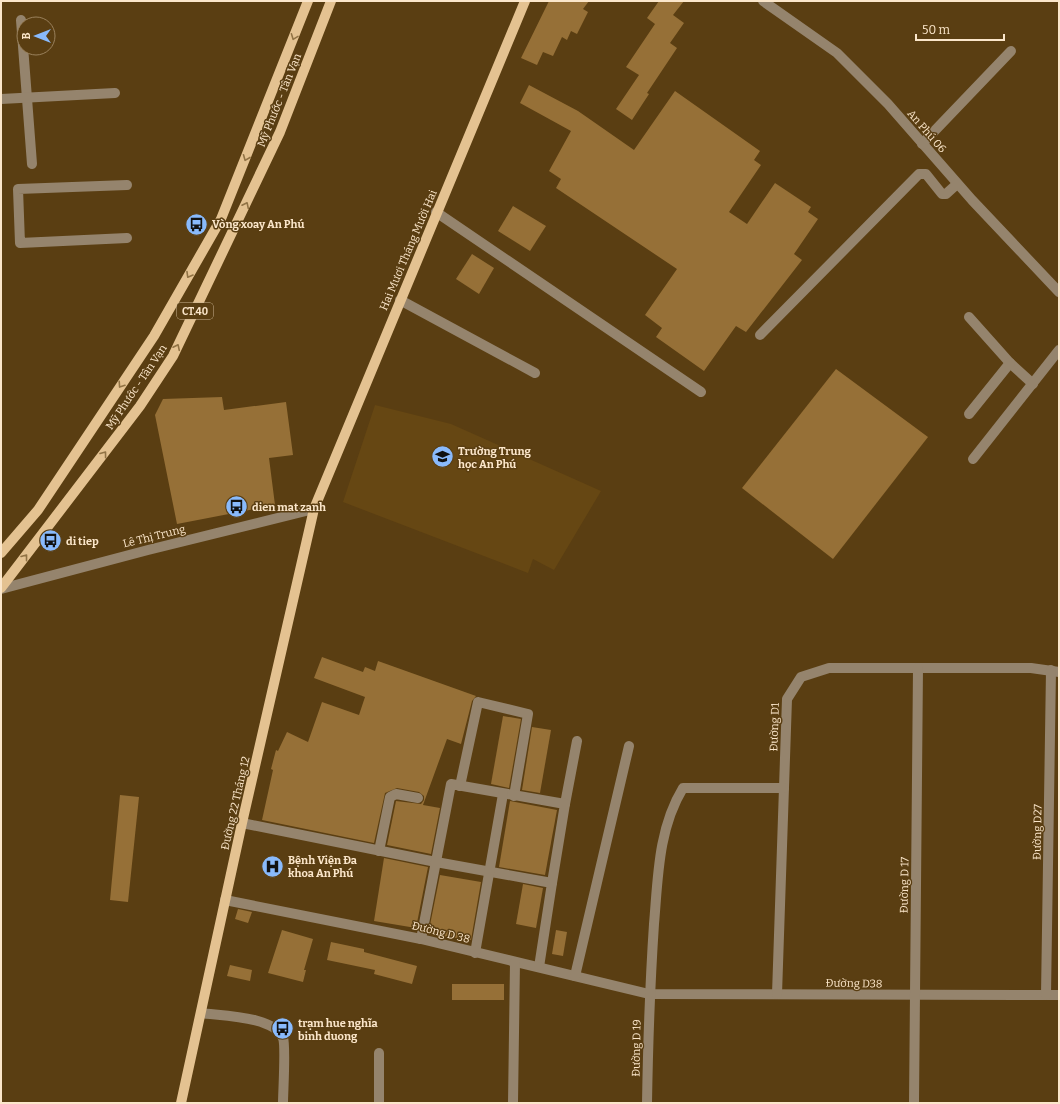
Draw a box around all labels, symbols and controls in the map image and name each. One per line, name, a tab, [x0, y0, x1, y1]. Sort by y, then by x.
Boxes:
north arrow	[16, 16, 56, 56]
scale bar	[916, 16, 1004, 42]
text: 50 m	[922, 23, 951, 37]
text: B	[20, 32, 33, 40]
one-way arrow	[291, 34, 299, 41]
street label: Mỹ Phước - Tân Vạn	[255, 51, 304, 149]
street label: An Phú 06	[904, 107, 949, 155]
one-way arrow	[243, 154, 251, 162]
street label: Hai Mươi Tháng Mười Hai	[377, 187, 440, 312]
one-way arrow	[241, 201, 249, 209]
bus stop icon: Vòng xoay An Phú	[184, 211, 210, 237]
place label: Vòng xoay An Phú	[212, 218, 304, 231]
one-way arrow	[187, 271, 194, 278]
road number: CT.40	[177, 303, 213, 319]
street label: Mỹ Phước - Tân Vạn	[103, 342, 170, 432]
one-way arrow	[172, 344, 180, 351]
one-way arrow	[119, 381, 126, 388]
school or university icon: Trường Trung học An Phú	[429, 444, 455, 470]
place label: Trường Trung học An Phú	[458, 445, 532, 471]
one-way arrow	[99, 452, 106, 459]
bus stop icon: dien mat zanh	[224, 494, 250, 520]
place label: dien mat zanh	[252, 501, 326, 514]
street label: Lê Thị Trung	[122, 522, 187, 550]
bus stop icon: di tiep	[37, 528, 63, 554]
place label: di tiep	[66, 535, 99, 548]
one-way arrow	[20, 555, 27, 562]
street label: Đường D1	[767, 702, 782, 752]
street label: Đường 22 Tháng 12	[218, 755, 253, 851]
street label: Đường D27	[1031, 804, 1044, 860]
hospital icon: Bệnh Viện Đa khoa An Phú	[260, 853, 286, 879]
place label: Bệnh Viện Đa khoa An Phú	[288, 854, 358, 880]
street label: Đường D 17	[898, 856, 911, 913]
street label: Đường D 38	[410, 919, 471, 946]
street label: Đường D38	[826, 977, 882, 990]
bus stop icon: trạm hue nghĩa binh duong	[269, 1016, 295, 1042]
place label: trạm hue nghĩa binh duong	[298, 1017, 378, 1043]
street label: Đường D 19	[629, 1019, 644, 1077]

